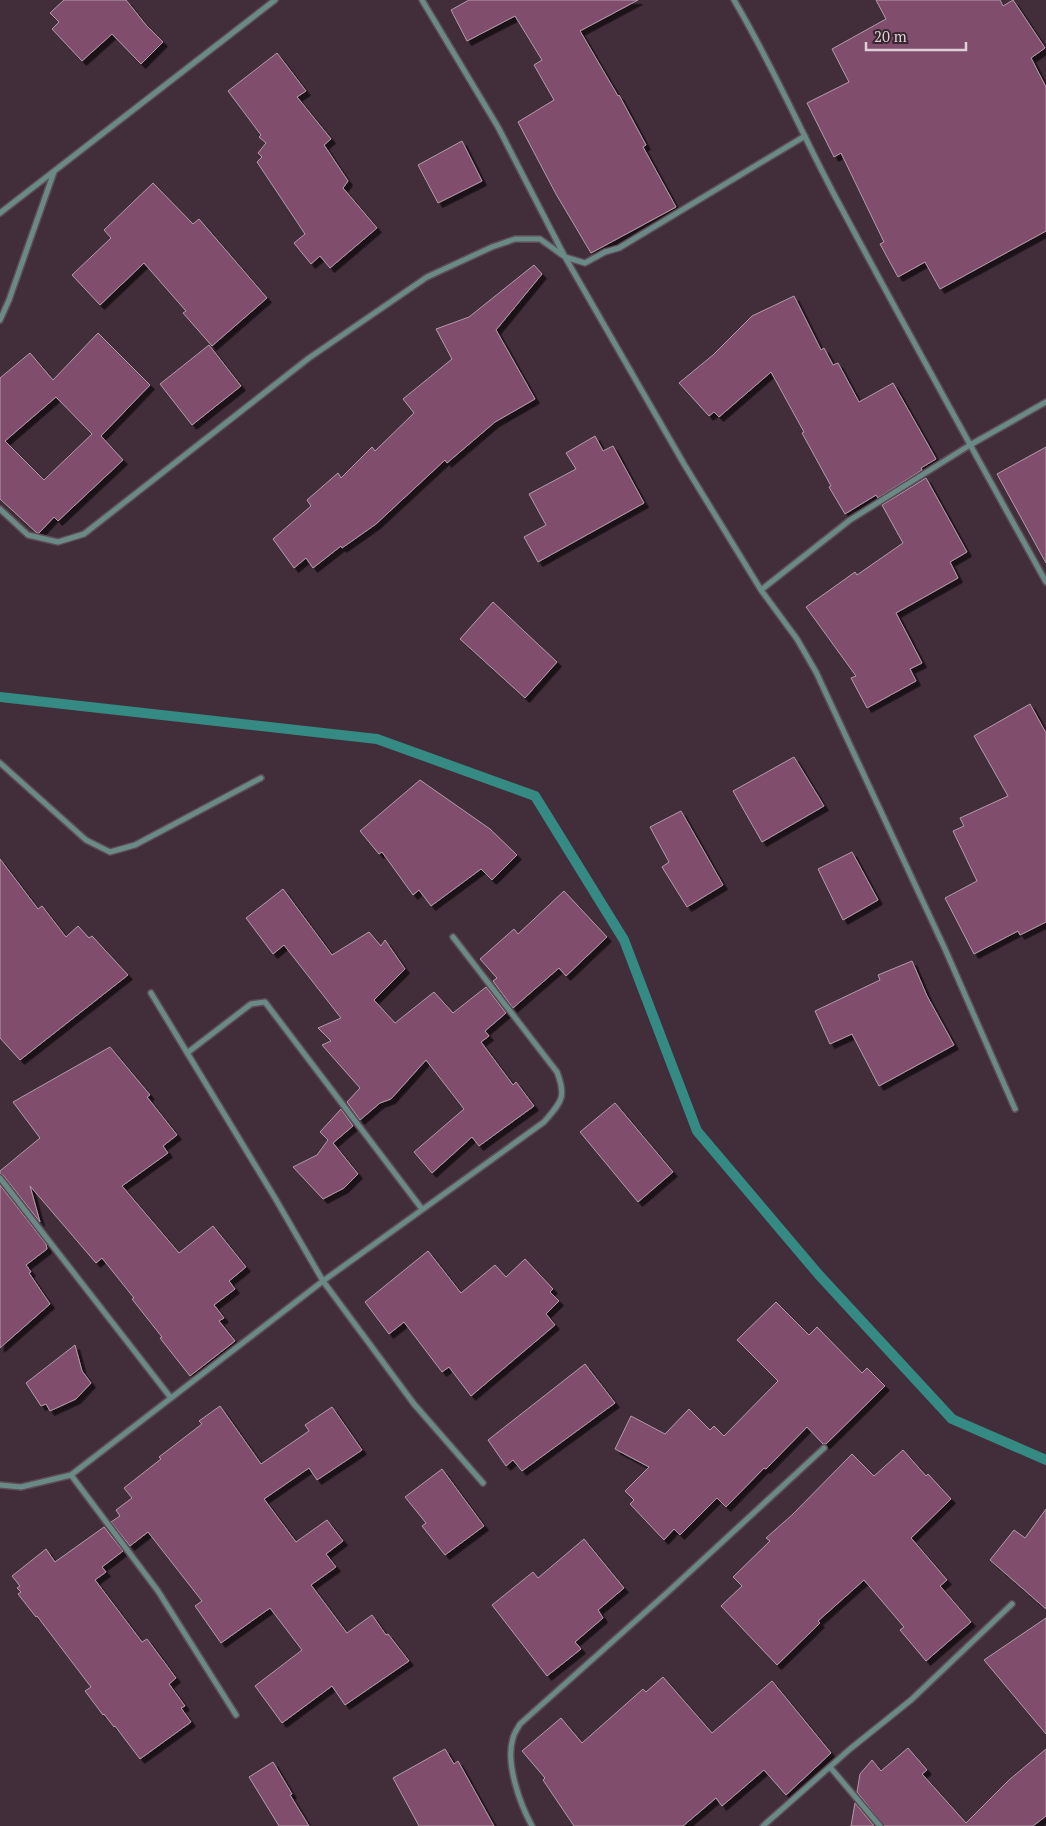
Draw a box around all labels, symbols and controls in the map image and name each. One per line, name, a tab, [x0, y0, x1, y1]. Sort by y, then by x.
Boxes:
scale bar	[866, 20, 966, 52]
text: 20 m	[874, 26, 907, 46]

